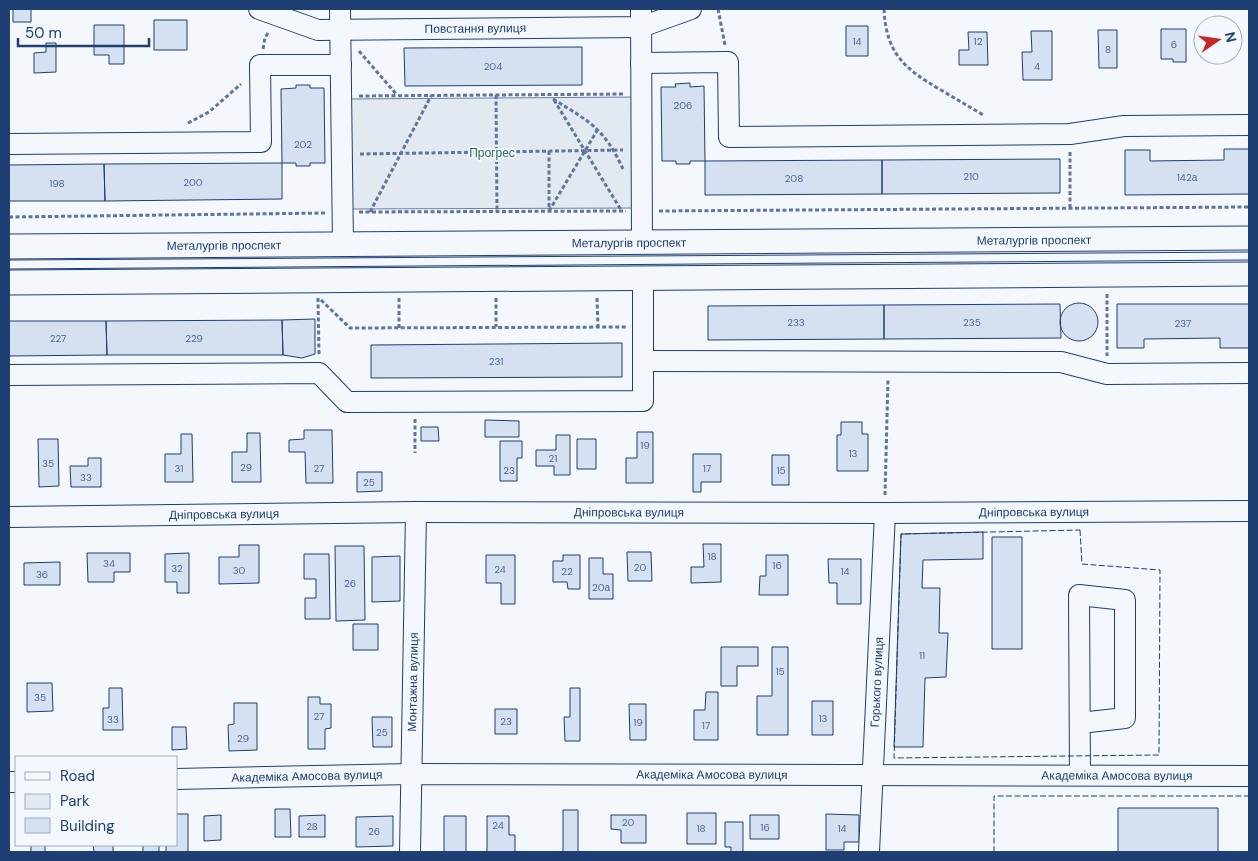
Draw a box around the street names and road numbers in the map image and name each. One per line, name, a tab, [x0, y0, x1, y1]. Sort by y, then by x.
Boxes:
street label: Повстання вулиця	[425, 20, 526, 37]
street label: Металургів проспект	[977, 232, 1092, 249]
street label: Металургів проспект	[572, 235, 687, 251]
street label: Металургів проспект	[167, 237, 282, 254]
street label: Дніпровська вулиця	[574, 504, 684, 521]
street label: Дніпровська вулиця	[979, 504, 1089, 520]
street label: Дніпровська вулиця	[169, 506, 279, 523]
street label: Монтажна вулиця	[404, 632, 422, 732]
street label: Горького вулиця	[867, 637, 887, 728]
street label: Академіка Амосова вулиця	[231, 767, 383, 786]
street label: Академіка Амосова вулиця	[636, 767, 788, 783]
street label: Академіка Амосова вулиця	[1041, 768, 1193, 784]

